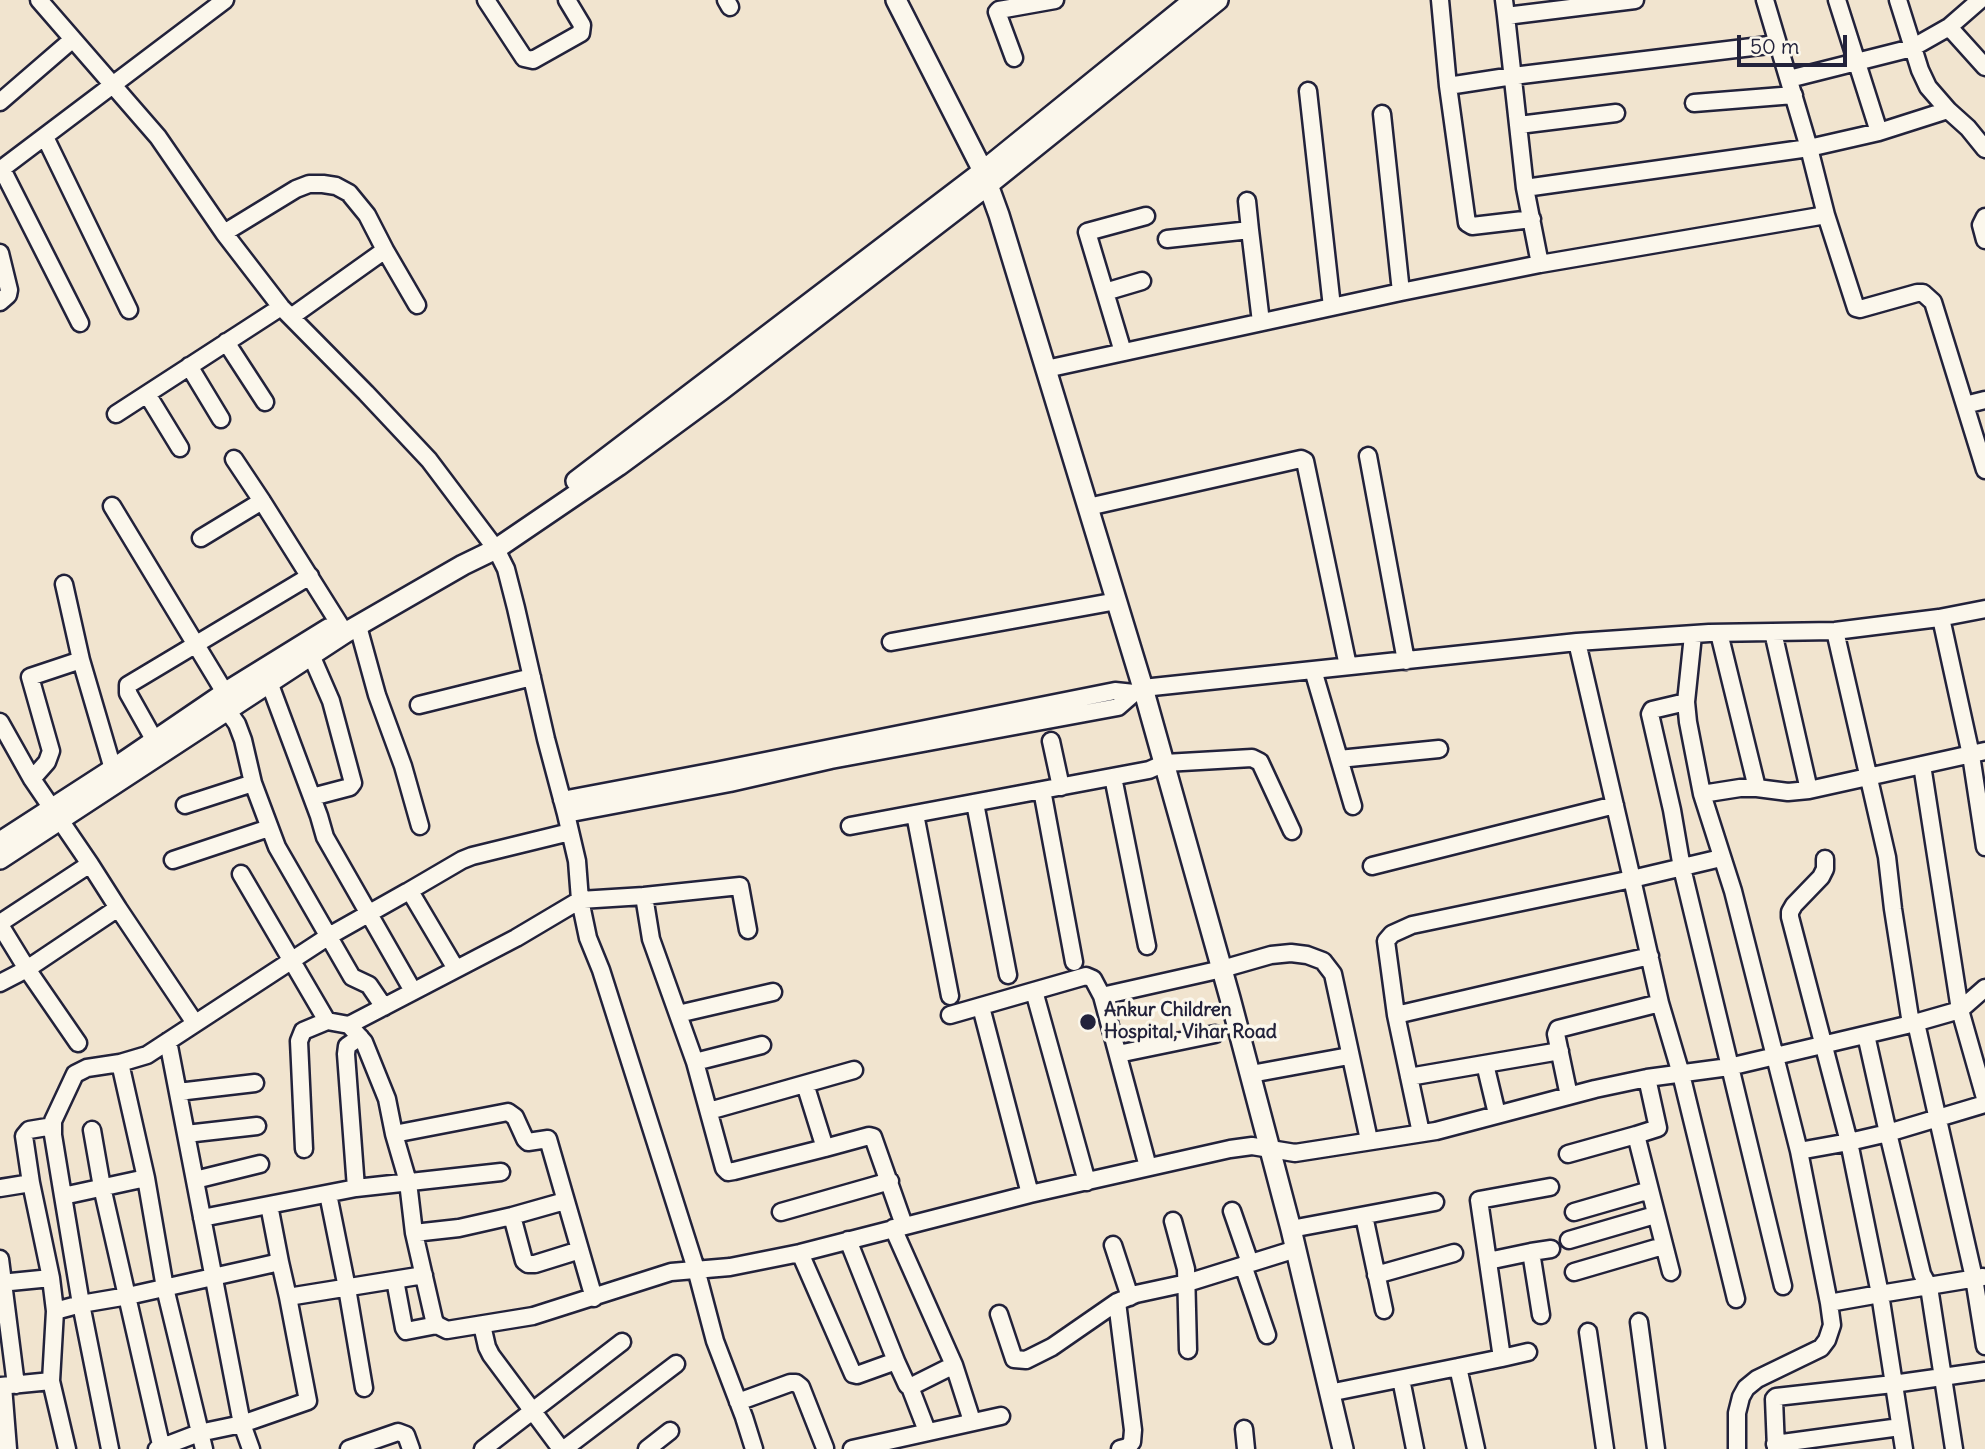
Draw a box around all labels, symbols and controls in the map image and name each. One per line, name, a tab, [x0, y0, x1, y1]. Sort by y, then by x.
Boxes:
scale bar	[1740, 21, 1850, 65]
text: 50 m	[1750, 33, 1799, 60]
place label: Ankur Children Hospital, Vihar Road	[1104, 1000, 1277, 1044]
marker: Ankur Children Hospital, Vihar Road	[1078, 1012, 1098, 1032]

